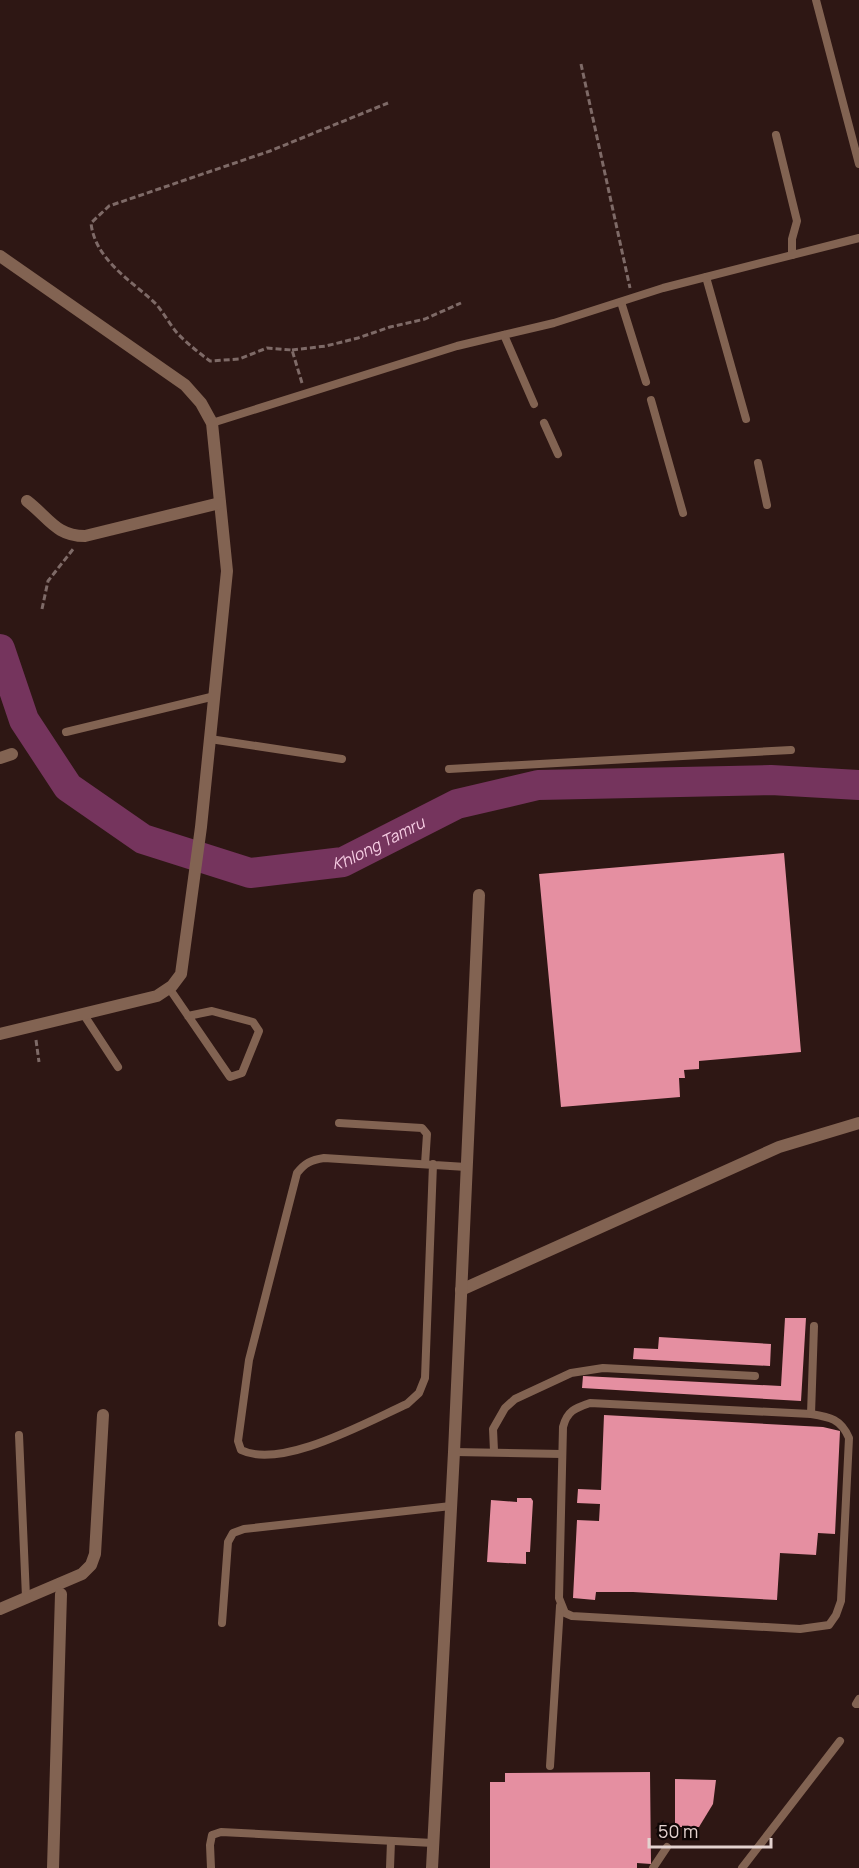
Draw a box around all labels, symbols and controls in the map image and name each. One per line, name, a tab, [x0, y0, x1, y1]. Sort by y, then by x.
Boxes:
water label: Khlong Tamru	[331, 811, 430, 874]
scale bar	[649, 1811, 770, 1849]
text: 50 m	[658, 1819, 698, 1843]

